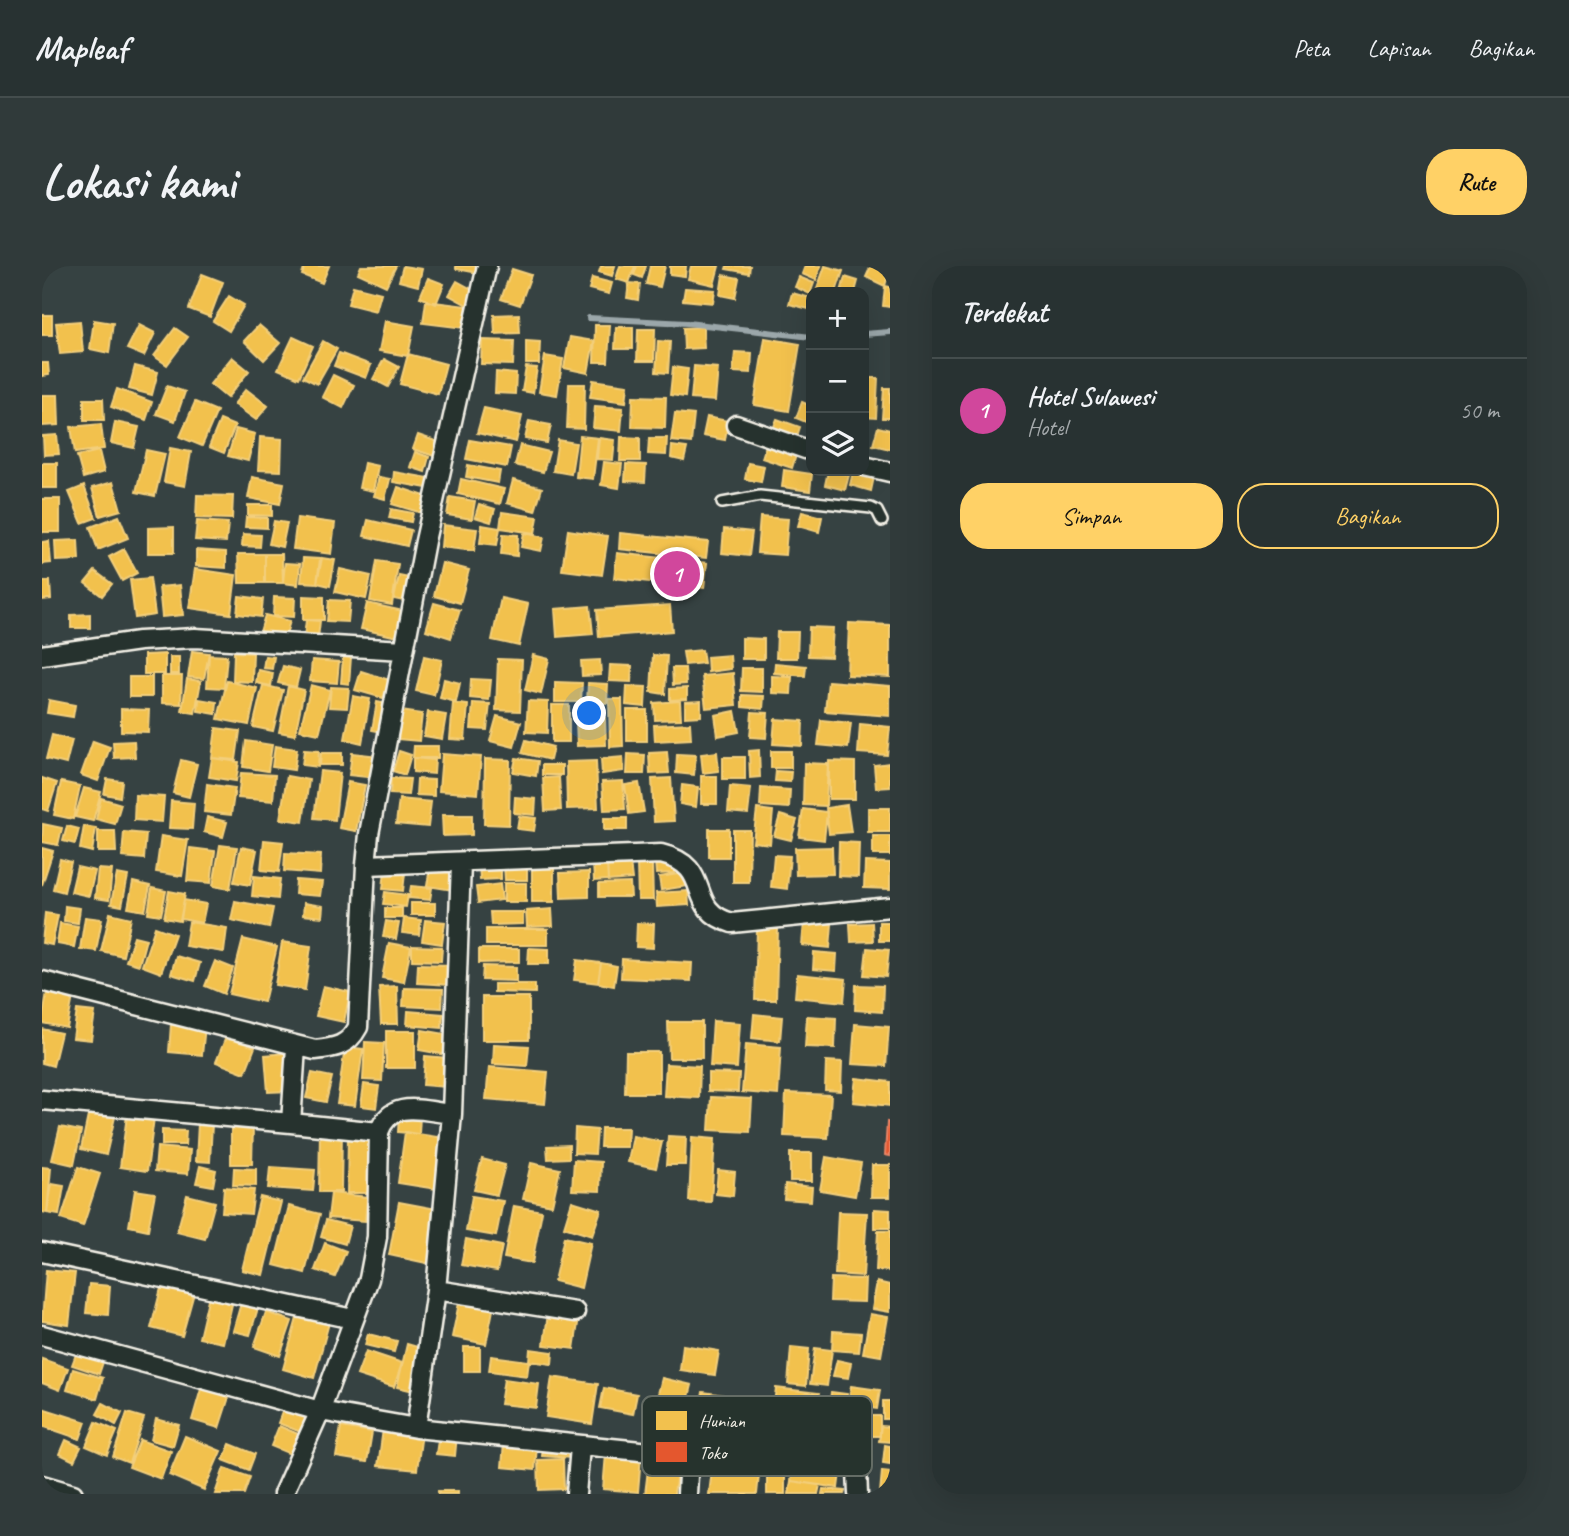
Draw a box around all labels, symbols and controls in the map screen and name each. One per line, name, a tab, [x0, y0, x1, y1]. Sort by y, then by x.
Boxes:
text: Mapleaf	[35, 27, 127, 69]
text: Peta	[1293, 33, 1330, 63]
text: Lapisan	[1368, 33, 1431, 63]
text: Bagikan	[1469, 33, 1534, 63]
button: Rute	[1426, 149, 1527, 215]
text: Lokasi kami	[42, 151, 235, 213]
map controls	[806, 287, 869, 476]
button: +	[806, 287, 869, 350]
text: Terdekat	[960, 293, 1048, 331]
button: −	[806, 350, 869, 413]
text: Hotel Sulawesi	[1027, 380, 1154, 413]
text: 1	[978, 396, 988, 425]
text: 50 m	[1460, 396, 1499, 425]
button: layers	[806, 413, 869, 476]
text: Hotel	[1027, 413, 1067, 442]
button: Simpan	[960, 483, 1223, 549]
button: Bagikan	[1237, 483, 1499, 549]
pin: 1	[654, 548, 700, 600]
your location	[572, 696, 606, 730]
legend	[642, 1396, 872, 1476]
text: Hunian	[699, 1409, 746, 1433]
text: Toko	[699, 1441, 729, 1465]

